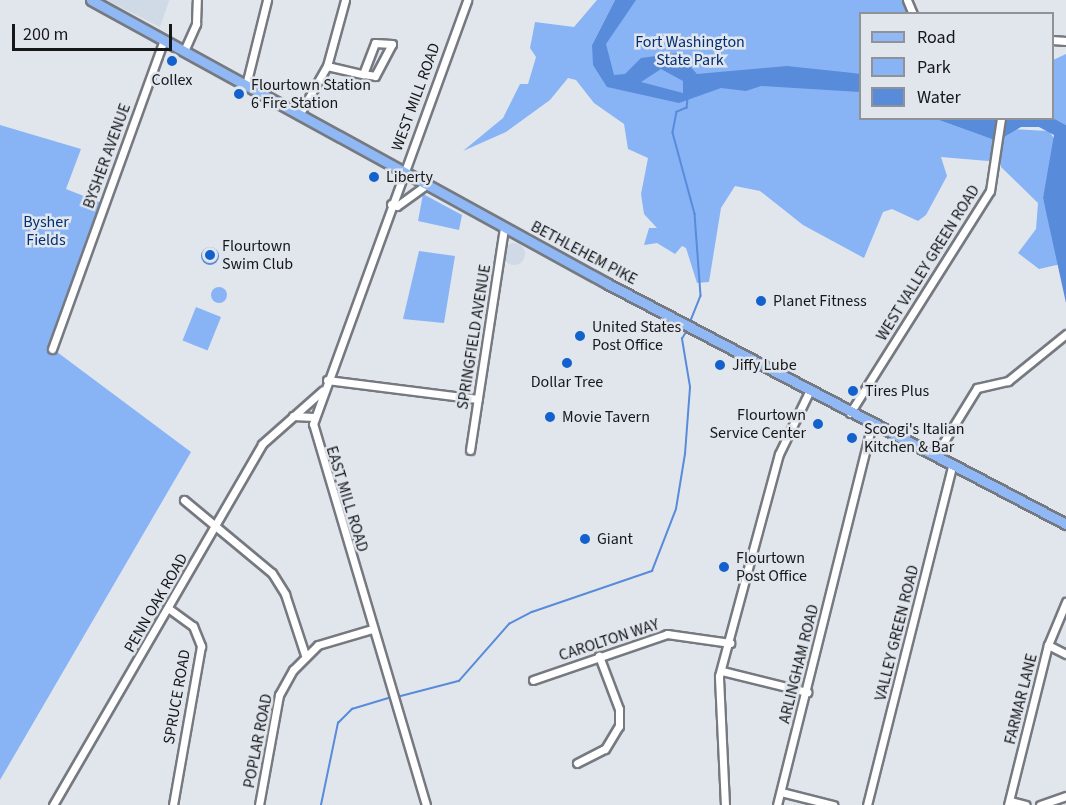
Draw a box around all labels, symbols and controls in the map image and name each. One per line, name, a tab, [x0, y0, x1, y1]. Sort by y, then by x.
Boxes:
scale bar	[15, 12, 176, 50]
legend	[859, 12, 1054, 120]
text: 200 m	[23, 22, 68, 47]
text: Road	[917, 25, 956, 50]
park label: Fort Washington State Park	[635, 32, 745, 70]
street label: WEST MILL ROAD	[388, 40, 444, 154]
marker: Collex	[165, 54, 179, 68]
text: Park	[917, 55, 951, 80]
place label: Collex	[152, 70, 192, 90]
place label: Flourtown Station 6 Fire Station	[251, 75, 371, 113]
text: Water	[917, 85, 961, 110]
marker: Flourtown Station 6 Fire Station	[232, 87, 246, 101]
street label: BYSHER AVENUE	[79, 101, 135, 211]
place label: Liberty	[386, 167, 433, 187]
marker: Liberty	[367, 170, 381, 184]
street label: WEST VALLEY GREEN ROAD	[872, 182, 984, 344]
park label: Bysher Fields	[23, 212, 69, 250]
street label: BETHLEHEM PIKE	[528, 217, 640, 289]
place label: Flourtown Swim Club	[222, 236, 293, 274]
marker: Flourtown Swim Club	[203, 248, 217, 262]
street label: SPRINGFIELD AVENUE	[453, 263, 495, 411]
place label: Planet Fitness	[773, 291, 867, 311]
marker: Planet Fitness	[754, 294, 768, 308]
place label: United States Post Office	[592, 317, 681, 355]
marker: United States Post Office	[573, 329, 587, 343]
place label: Jiffy Lube	[732, 355, 797, 375]
marker: Dollar Tree	[560, 356, 574, 370]
marker: Jiffy Lube	[713, 358, 727, 372]
place label: Dollar Tree	[531, 372, 603, 392]
place label: Tires Plus	[865, 381, 929, 401]
marker: Tires Plus	[846, 384, 860, 398]
place label: Flourtown Service Center	[710, 405, 806, 443]
place label: Movie Tavern	[562, 407, 650, 427]
marker: Movie Tavern	[543, 410, 557, 424]
marker: Flourtown Service Center	[811, 417, 825, 431]
place label: Scoogi's Italian Kitchen & Bar	[864, 419, 965, 457]
marker: Scoogi's Italian Kitchen & Bar	[845, 431, 859, 445]
street label: EAST MILL ROAD	[322, 444, 372, 554]
place label: Giant	[597, 529, 633, 549]
marker: Giant	[578, 532, 592, 546]
place label: Flourtown Post Office	[736, 548, 807, 586]
street label: PENN OAK ROAD	[120, 550, 192, 656]
marker: Flourtown Post Office	[717, 560, 731, 574]
street label: VALLEY GREEN ROAD	[871, 563, 923, 703]
street label: ARLINGHAM ROAD	[775, 602, 823, 726]
street label: CAROLTON WAY	[556, 615, 662, 665]
street label: SPRUCE ROAD	[159, 648, 195, 746]
street label: FARMAR LANE	[1000, 652, 1042, 746]
street label: POPLAR ROAD	[239, 692, 277, 790]

